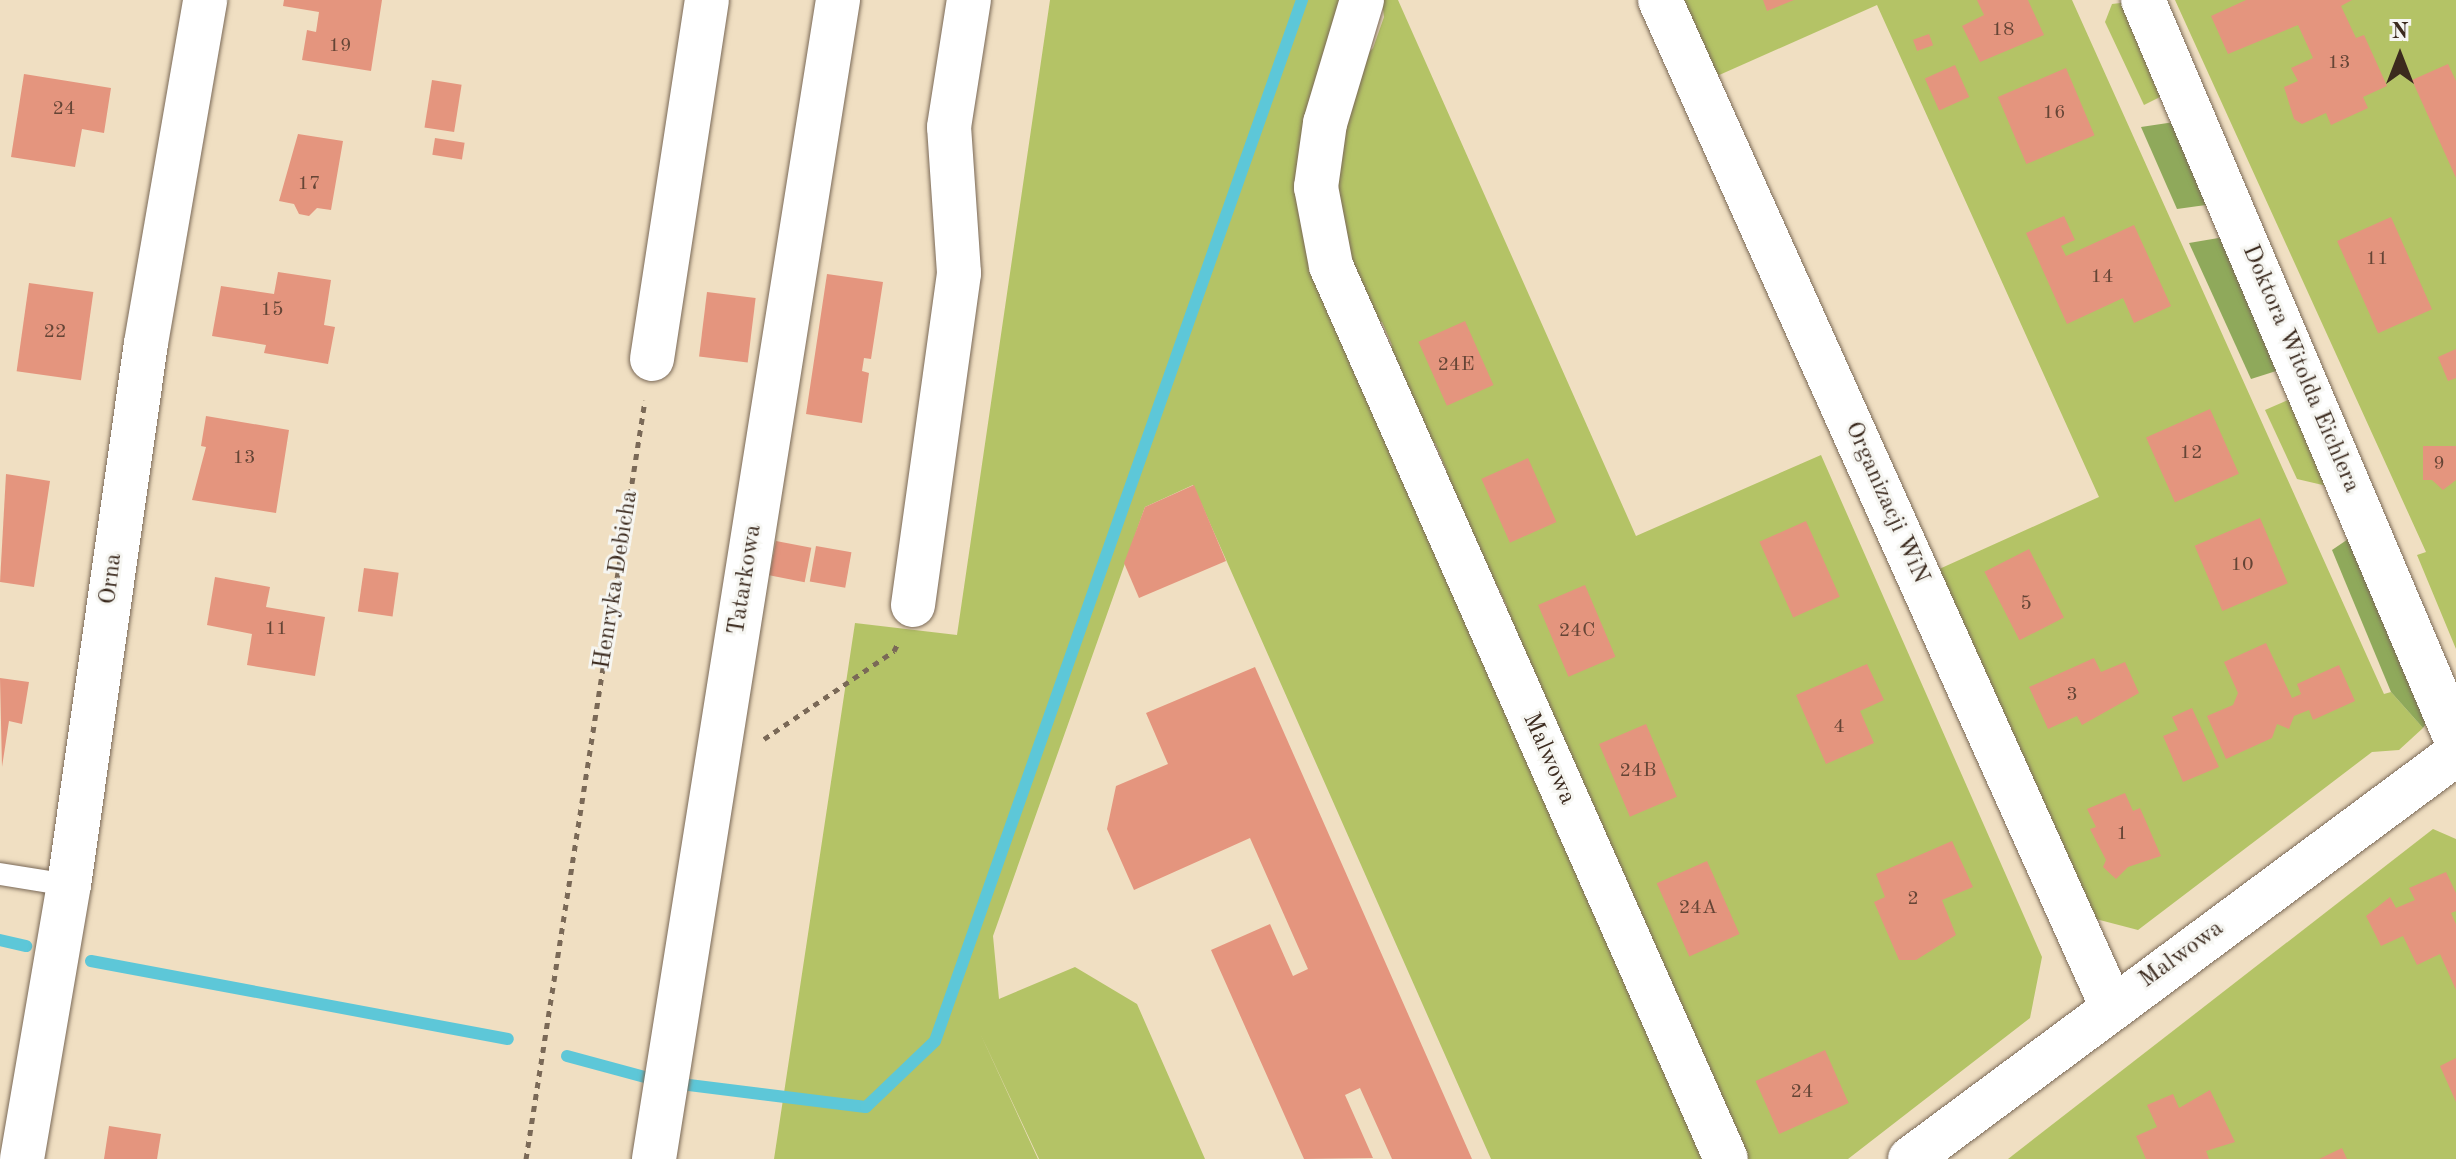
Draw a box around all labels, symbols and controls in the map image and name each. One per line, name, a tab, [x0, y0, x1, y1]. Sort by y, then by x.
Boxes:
north arrow	[2360, 16, 2440, 96]
house number: 18	[1991, 18, 2015, 42]
text: N	[2392, 21, 2408, 43]
house number: 19	[328, 34, 352, 58]
house number: 13	[2327, 51, 2351, 75]
house number: 24	[52, 97, 76, 121]
house number: 16	[2042, 101, 2066, 125]
house number: 17	[297, 172, 321, 196]
street label: Doktora Witolda Eichlera	[2235, 241, 2365, 497]
house number: 11	[2365, 247, 2389, 271]
house number: 14	[2090, 265, 2114, 289]
house number: 15	[260, 298, 284, 322]
house number: 22	[43, 320, 67, 344]
house number: 24E	[1438, 353, 1474, 377]
street label: Organizacji WiN	[1837, 418, 1935, 588]
house number: 12	[2179, 441, 2203, 465]
house number: 13	[232, 446, 256, 470]
house number: 9	[2433, 452, 2445, 476]
street label: Henryka Debicha	[589, 489, 645, 671]
street label: Tatarkowa	[723, 523, 769, 637]
street label: Orna	[95, 552, 129, 606]
house number: 10	[2230, 553, 2254, 577]
house number: 5	[2020, 592, 2032, 616]
house number: 11	[264, 617, 288, 641]
house number: 24C	[1559, 619, 1595, 643]
house number: 3	[2066, 683, 2078, 707]
street label: Malwowa	[1515, 709, 1581, 809]
house number: 4	[1833, 715, 1845, 739]
house number: 24B	[1620, 759, 1656, 783]
house number: 1	[2116, 822, 2128, 846]
house number: 2	[1907, 887, 1919, 911]
house number: 24A	[1679, 896, 1717, 920]
street label: Malwowa	[2134, 915, 2230, 995]
house number: 24	[1790, 1080, 1814, 1104]

